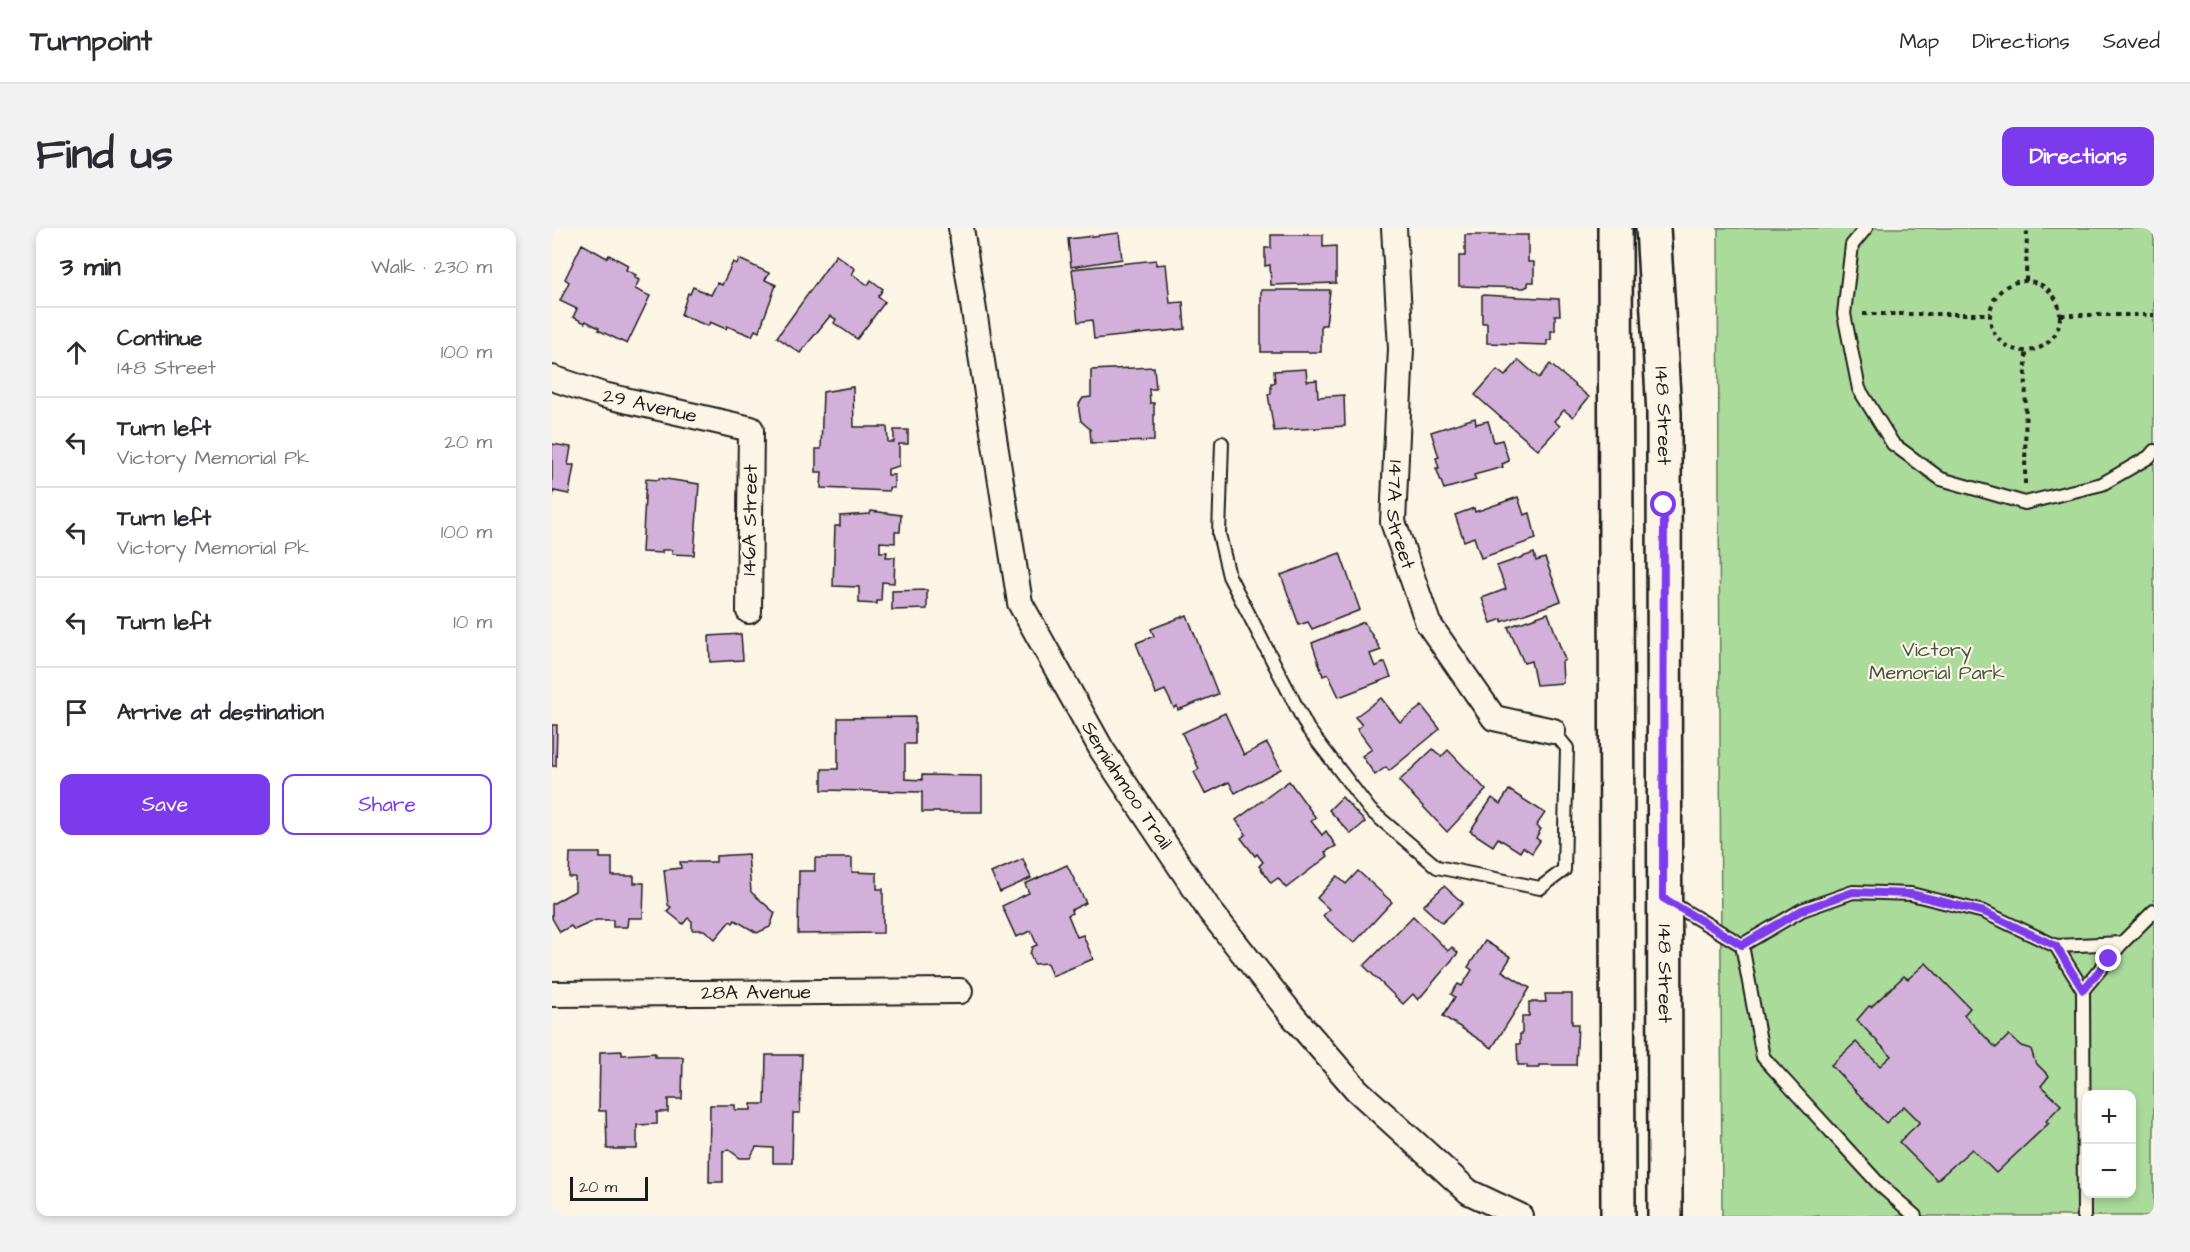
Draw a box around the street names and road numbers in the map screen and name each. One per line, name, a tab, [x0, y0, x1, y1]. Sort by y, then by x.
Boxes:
street label: 148 Street	[1647, 365, 1678, 465]
street label: 29 Avenue	[600, 381, 700, 430]
street label: 147A Street	[1379, 459, 1422, 573]
street label: 146A Street	[735, 464, 765, 576]
street label: Semiahmoo Trail	[1075, 716, 1179, 855]
street label: 148 Street	[1651, 924, 1679, 1023]
street label: 28A Avenue	[701, 978, 811, 1007]

